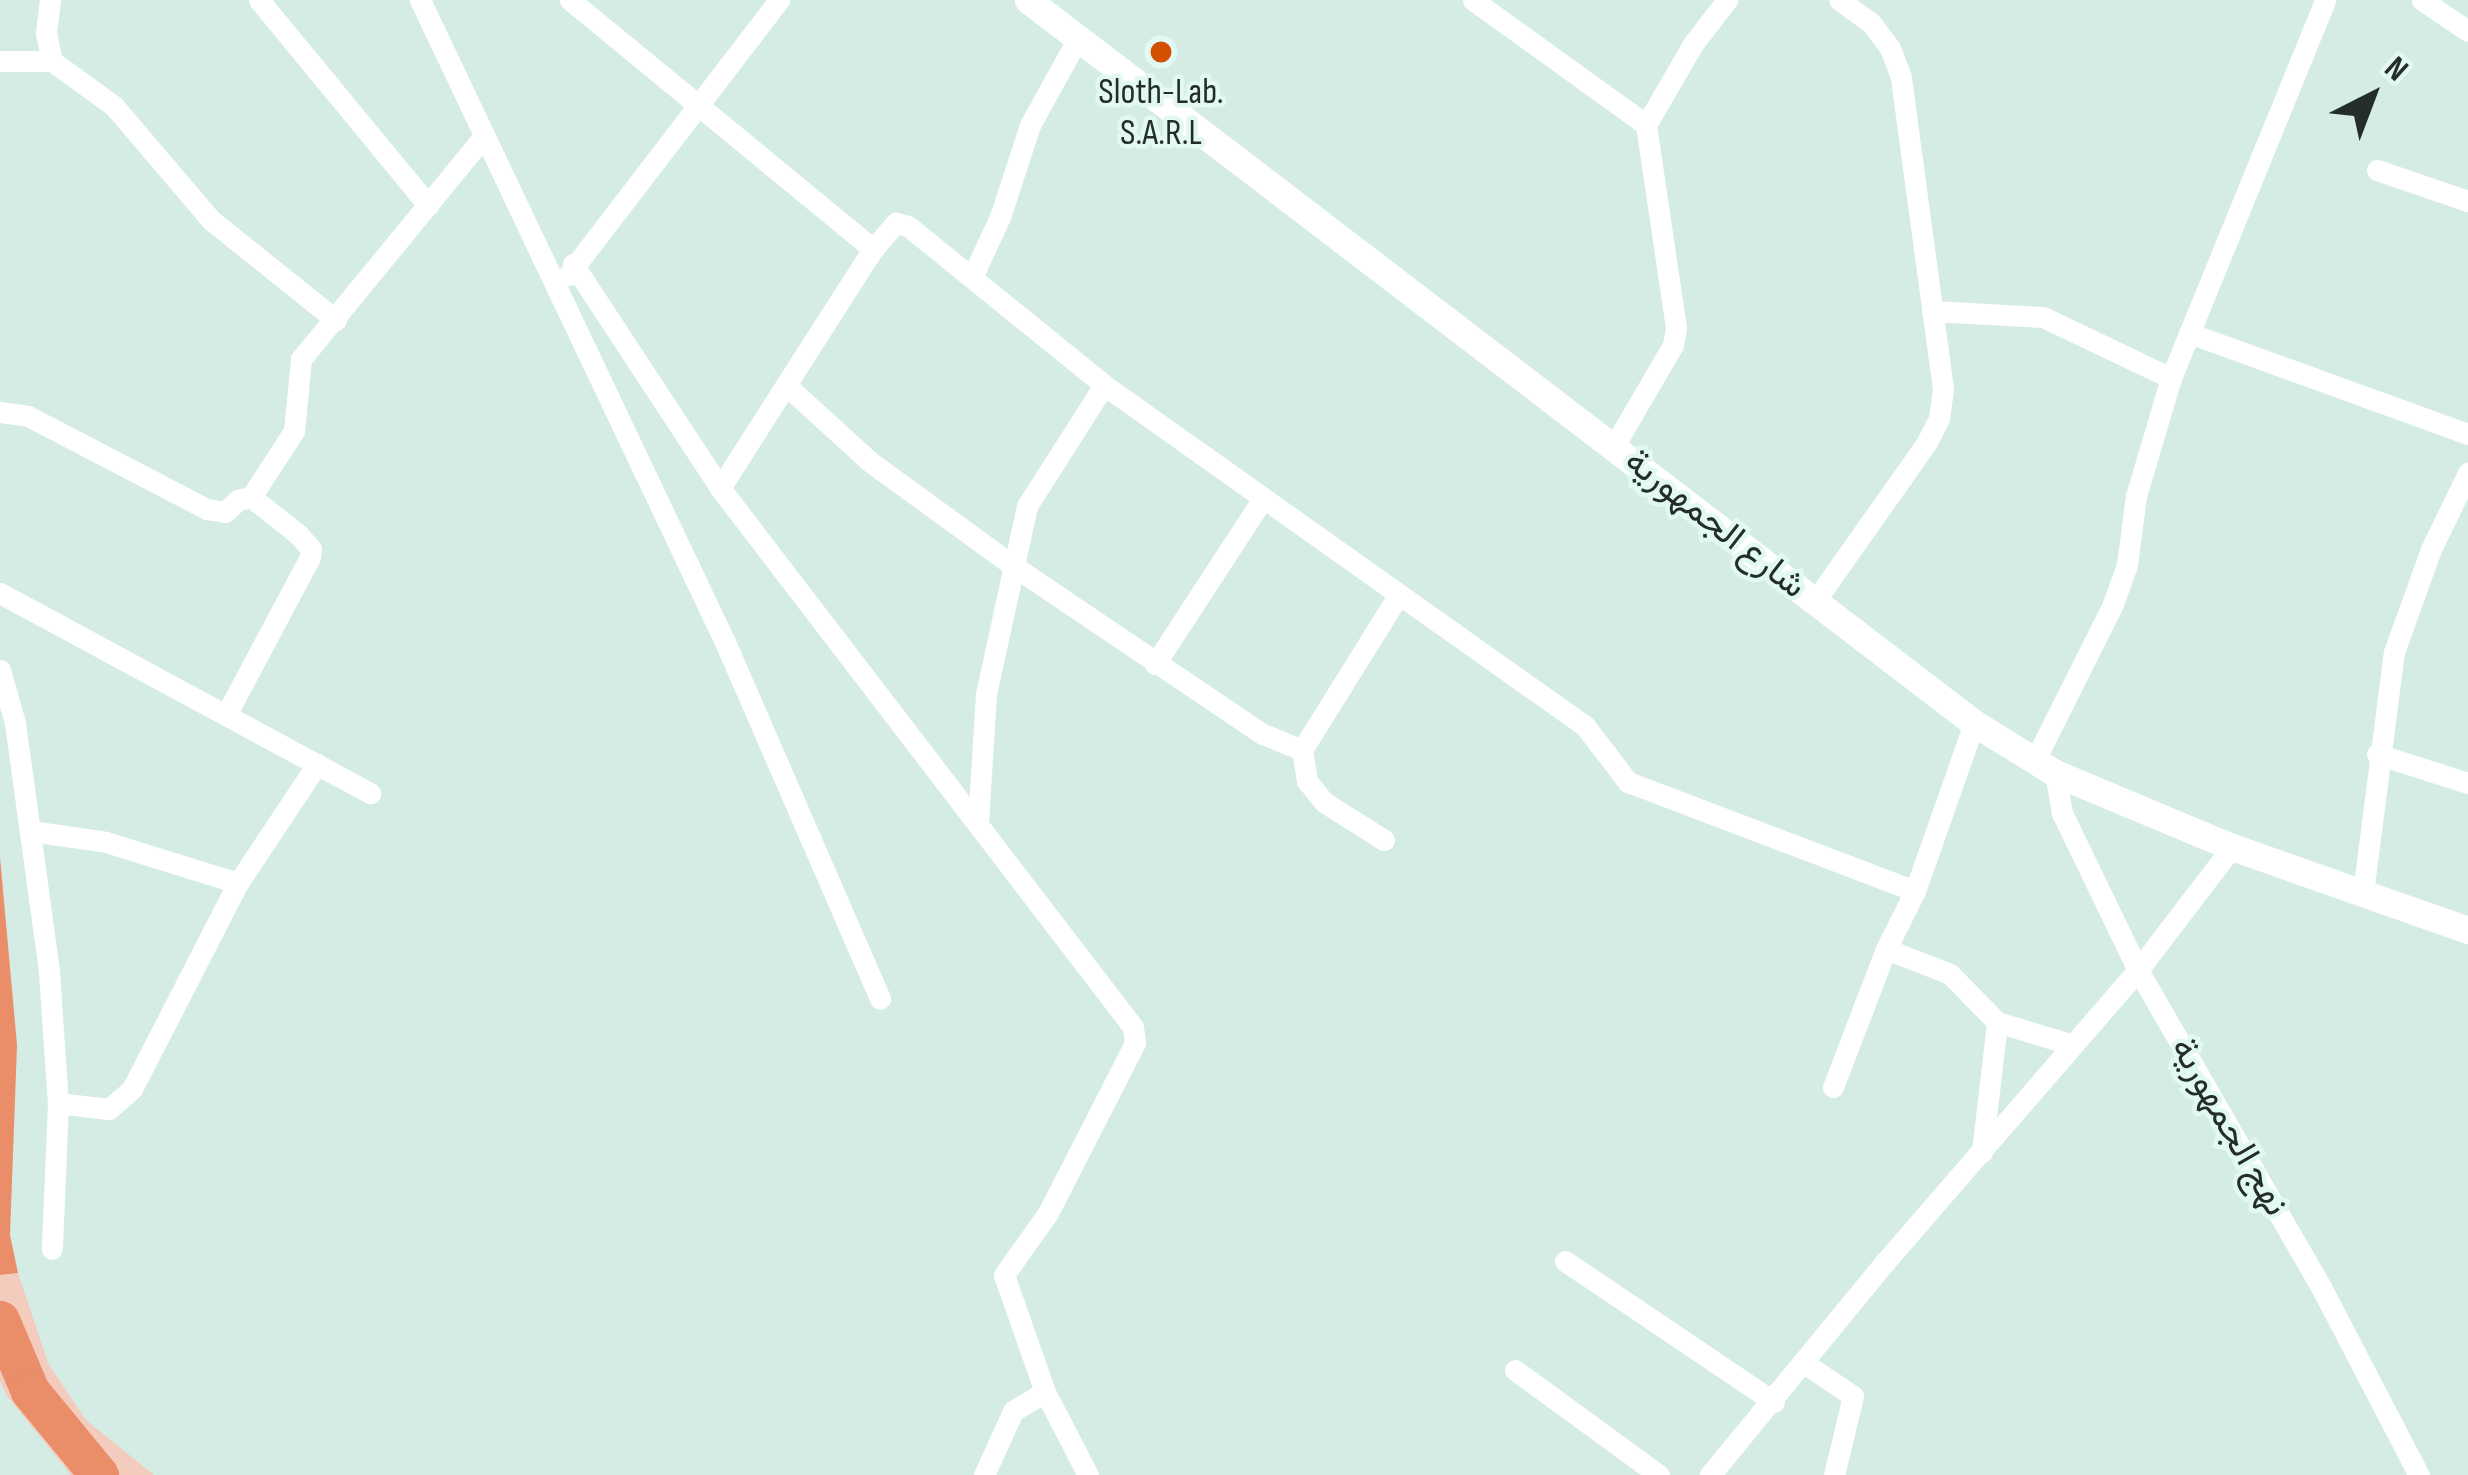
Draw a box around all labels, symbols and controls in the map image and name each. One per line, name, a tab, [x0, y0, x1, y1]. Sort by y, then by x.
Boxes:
north arrow	[2312, 36, 2432, 156]
marker: Sloth-Lab. S.A.R.L	[1148, 39, 1174, 65]
text: N	[2376, 48, 2416, 90]
place label: Sloth-Lab. S.A.R.L	[1098, 70, 1224, 155]
street label: شارع الجمهورية	[1616, 440, 1814, 608]
street label: نهج الجمهورية	[2161, 1030, 2297, 1224]

